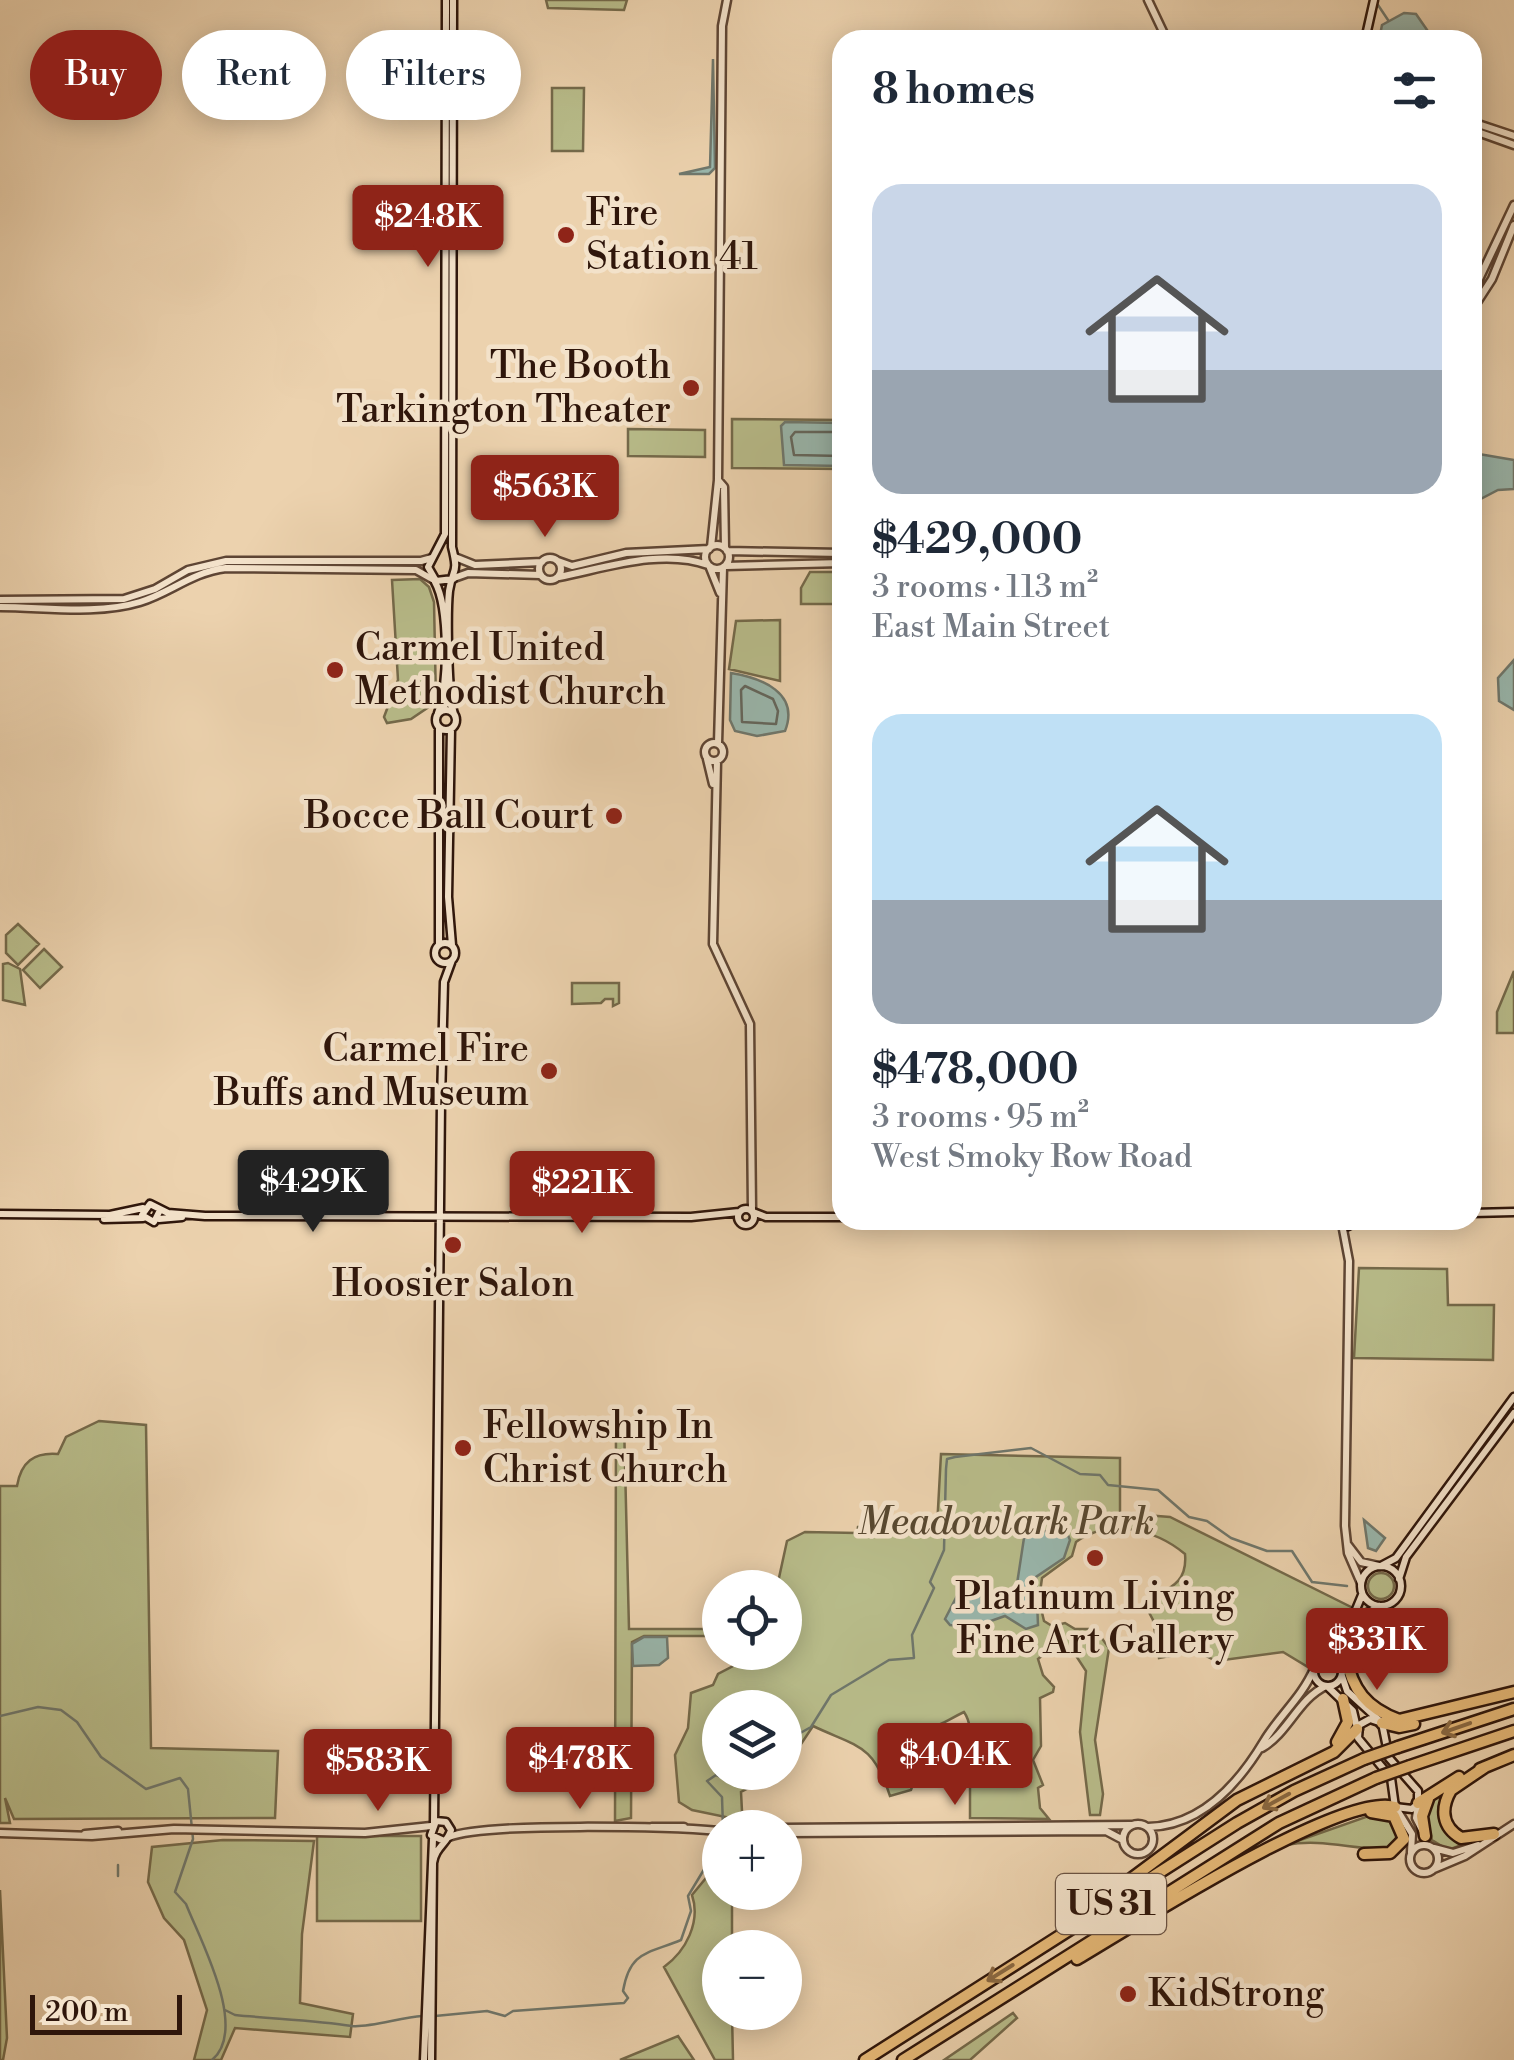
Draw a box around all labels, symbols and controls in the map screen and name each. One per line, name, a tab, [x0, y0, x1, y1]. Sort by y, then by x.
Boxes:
chip: Buy	[30, 30, 162, 120]
chip: Rent	[182, 30, 326, 120]
chip: Filters	[346, 30, 521, 120]
icon: filters	[1387, 63, 1442, 118]
text: 8 homes	[872, 64, 1035, 117]
pin: $248K	[358, 185, 498, 270]
place label: Fire Station 41	[586, 190, 758, 281]
text: $248K	[374, 197, 482, 237]
marker: Fire Station 41	[555, 224, 577, 246]
icon: home	[1067, 249, 1247, 429]
place label: The Booth Tarkington Theater	[336, 343, 671, 434]
marker: The Booth Tarkington Theater	[680, 377, 702, 399]
pin: $563K	[475, 455, 615, 540]
text: $563K	[493, 467, 597, 507]
text: $429,000	[872, 514, 1082, 567]
text: 3 rooms · 113 m²	[872, 567, 1098, 607]
text: East Main Street	[872, 607, 1110, 647]
place label: Carmel United Methodist Church	[355, 625, 666, 716]
marker: Carmel United Methodist Church	[324, 659, 346, 681]
icon: home	[1067, 779, 1247, 959]
place label: Bocce Ball Court	[303, 793, 594, 840]
marker: Bocce Ball Court	[603, 805, 625, 827]
place label: Carmel Fire Buffs and Museum	[213, 1026, 529, 1117]
text: $478,000	[872, 1044, 1079, 1097]
marker: Carmel Fire Buffs and Museum	[538, 1060, 560, 1082]
text: 3 rooms · 95 m²	[872, 1097, 1089, 1137]
text: West Smoky Row Road	[872, 1137, 1192, 1177]
pin: $429K	[243, 1150, 383, 1235]
pin: $221K	[512, 1151, 652, 1236]
text: $429K	[260, 1162, 366, 1202]
text: $221K	[532, 1163, 632, 1203]
marker: Hoosier Salon	[442, 1234, 464, 1256]
place label: Hoosier Salon	[332, 1261, 574, 1308]
place label: Fellowship In Christ Church	[483, 1403, 728, 1494]
marker: Fellowship In Christ Church	[452, 1437, 474, 1459]
park label: Meadowlark Park	[858, 1499, 1154, 1546]
marker: Platinum Living Fine Art Gallery	[1084, 1547, 1106, 1569]
map controls	[702, 1570, 802, 2030]
button: locate	[702, 1570, 802, 1670]
place label: Platinum Living Fine Art Gallery	[955, 1574, 1235, 1665]
pin: $331K	[1307, 1608, 1447, 1693]
text: $331K	[1328, 1620, 1426, 1660]
button: layers	[702, 1690, 802, 1790]
one-way arrow	[1441, 1720, 1472, 1738]
pin: $404K	[885, 1723, 1025, 1808]
pin: $478K	[510, 1727, 650, 1812]
pin: $583K	[308, 1729, 448, 1814]
text: $404K	[899, 1735, 1011, 1775]
text: $478K	[528, 1739, 632, 1779]
text: $583K	[326, 1741, 430, 1781]
one-way arrow	[1261, 1791, 1291, 1811]
button: +	[702, 1810, 802, 1910]
road number: US 31	[1056, 1874, 1166, 1934]
button: −	[702, 1930, 802, 2030]
one-way arrow	[987, 1963, 1015, 1984]
place label: KidStrong	[1148, 1971, 1325, 2018]
marker: KidStrong	[1117, 1983, 1139, 2005]
scale bar	[30, 1990, 182, 2034]
text: 200 m	[45, 1995, 128, 2030]

